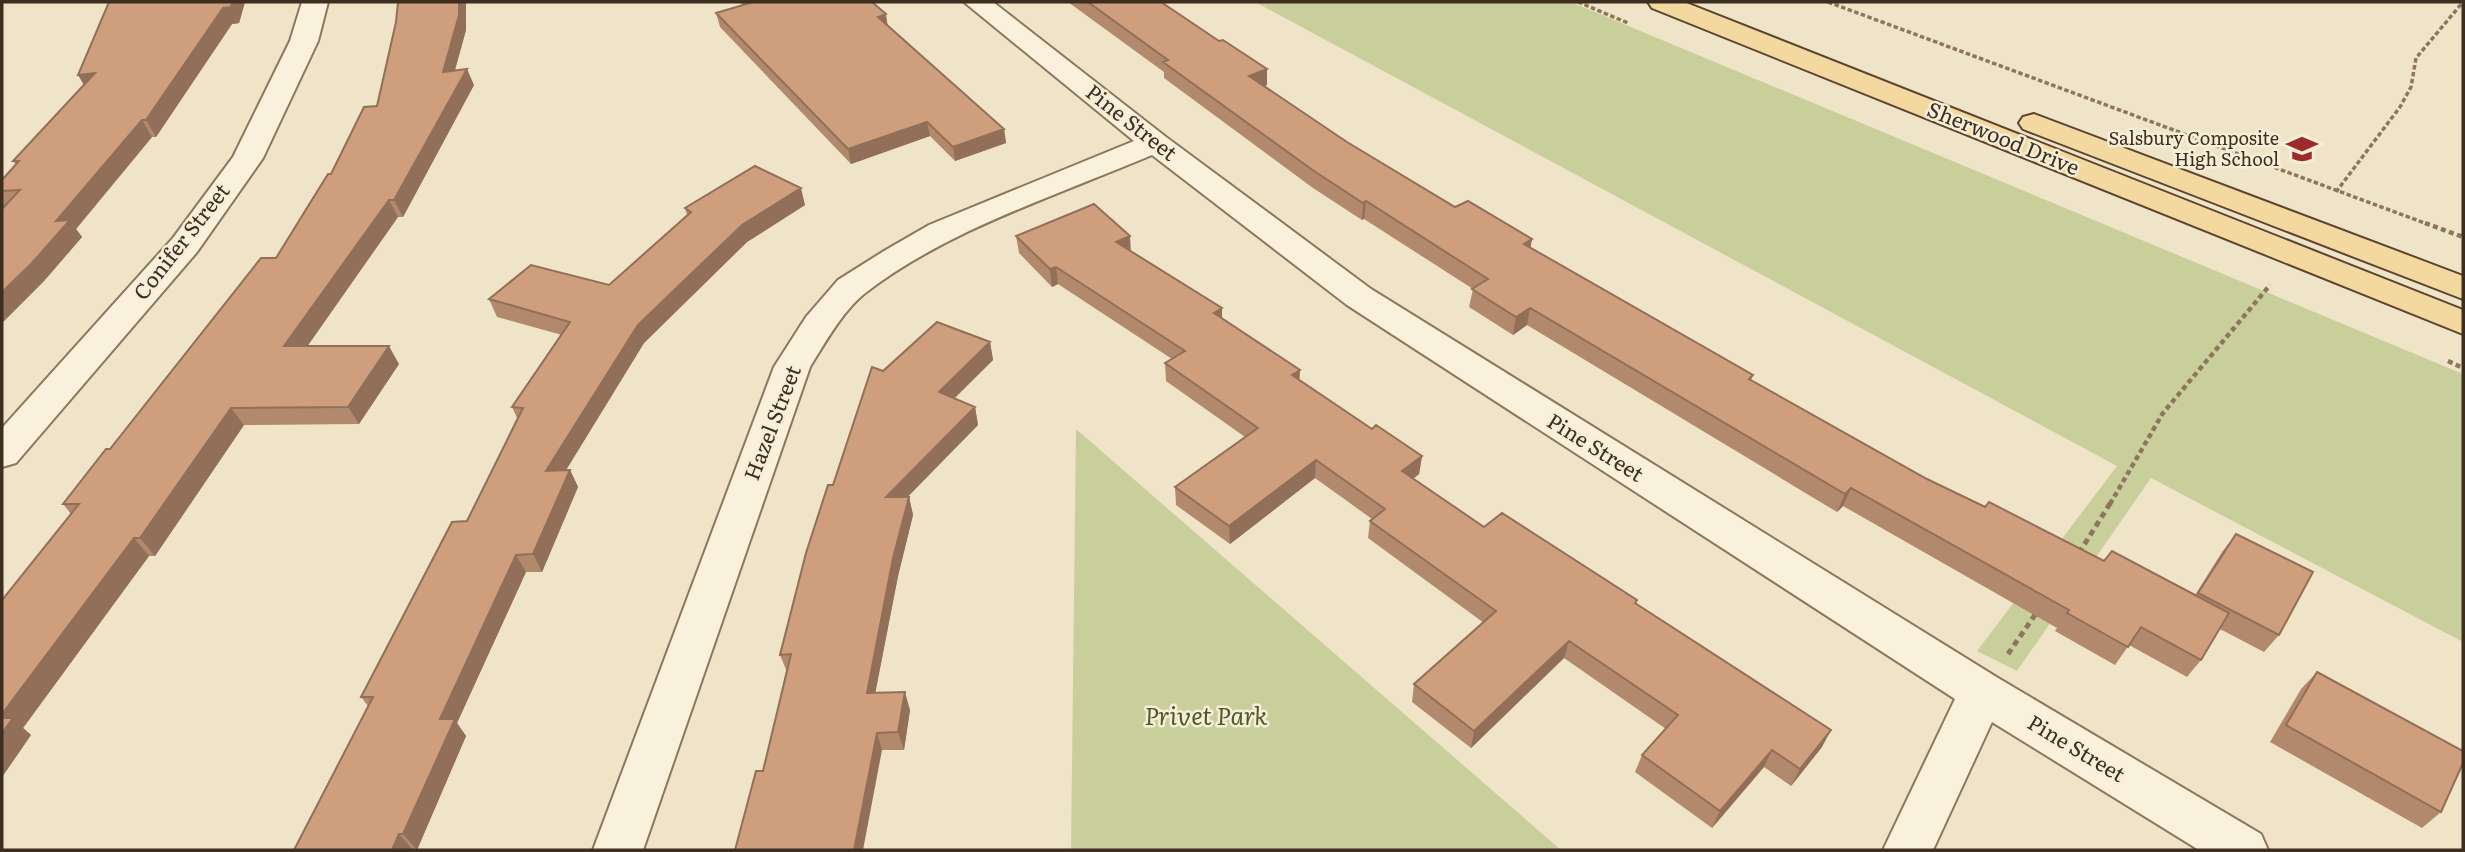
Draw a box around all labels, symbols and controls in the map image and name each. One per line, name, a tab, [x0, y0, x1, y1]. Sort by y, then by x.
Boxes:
street label: Pine Street	[1080, 75, 1185, 167]
street label: Sherwood Drive	[1923, 92, 2085, 181]
place label: Salsbury Composite High School	[2108, 124, 2279, 172]
school or university icon: Salsbury Composite High School	[2285, 132, 2319, 166]
street label: Conifer Street	[125, 175, 236, 305]
street label: Hazel Street	[735, 360, 807, 484]
street label: Pine Street	[1542, 404, 1651, 488]
park label: Privet Park	[1144, 697, 1268, 732]
street label: Pine Street	[2023, 706, 2132, 788]

